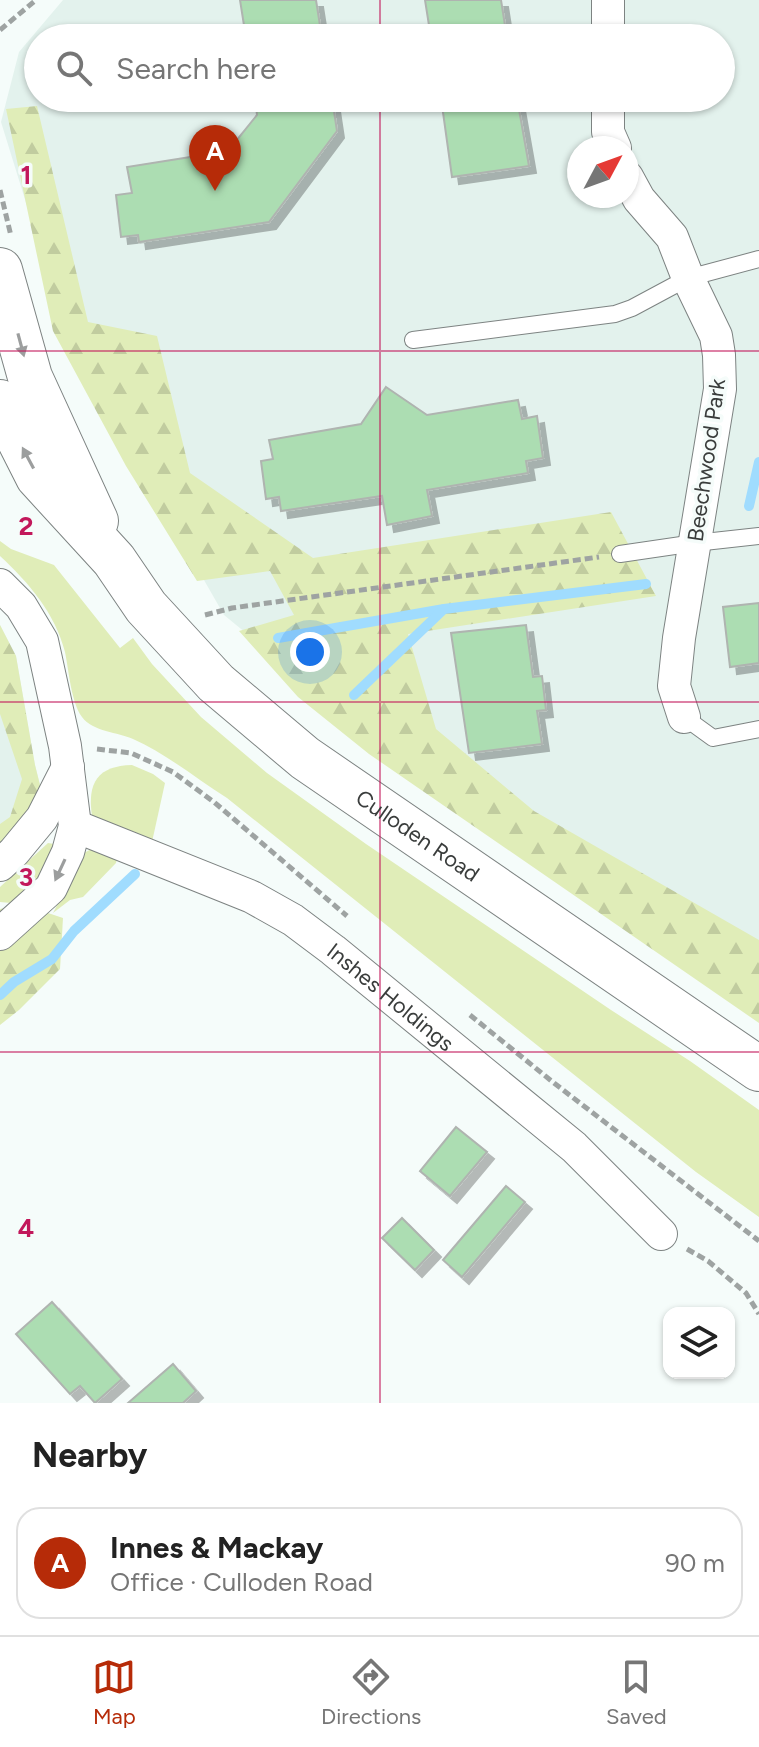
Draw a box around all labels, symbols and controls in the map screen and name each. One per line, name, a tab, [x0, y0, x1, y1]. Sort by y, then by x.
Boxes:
search box	[24, 24, 735, 112]
icon: search	[52, 46, 96, 90]
text: Search here	[116, 50, 276, 87]
pin: A	[189, 125, 241, 191]
north arrow	[567, 136, 639, 208]
text: 1	[21, 159, 31, 191]
one-way arrow	[15, 333, 28, 357]
street label: Beechwood Park	[682, 377, 731, 543]
one-way arrow	[22, 447, 36, 469]
text: 2	[18, 510, 34, 542]
your location	[290, 632, 330, 672]
street label: Culloden Road	[351, 784, 485, 888]
one-way arrow	[53, 858, 67, 882]
text: 3	[19, 861, 33, 893]
street label: Inshes Holdings	[322, 937, 459, 1057]
text: 4	[18, 1212, 34, 1244]
map controls	[663, 1307, 735, 1379]
button: layers	[663, 1307, 735, 1379]
text: Nearby	[32, 1435, 147, 1476]
text: Innes & Mackay	[110, 1529, 323, 1566]
text: A	[51, 1547, 69, 1579]
text: 90 m	[665, 1547, 725, 1579]
text: Office · Culloden Road	[110, 1566, 373, 1598]
tab: Map	[92, 1655, 136, 1730]
tab: Directions	[321, 1655, 421, 1730]
tab: Saved	[606, 1655, 667, 1730]

